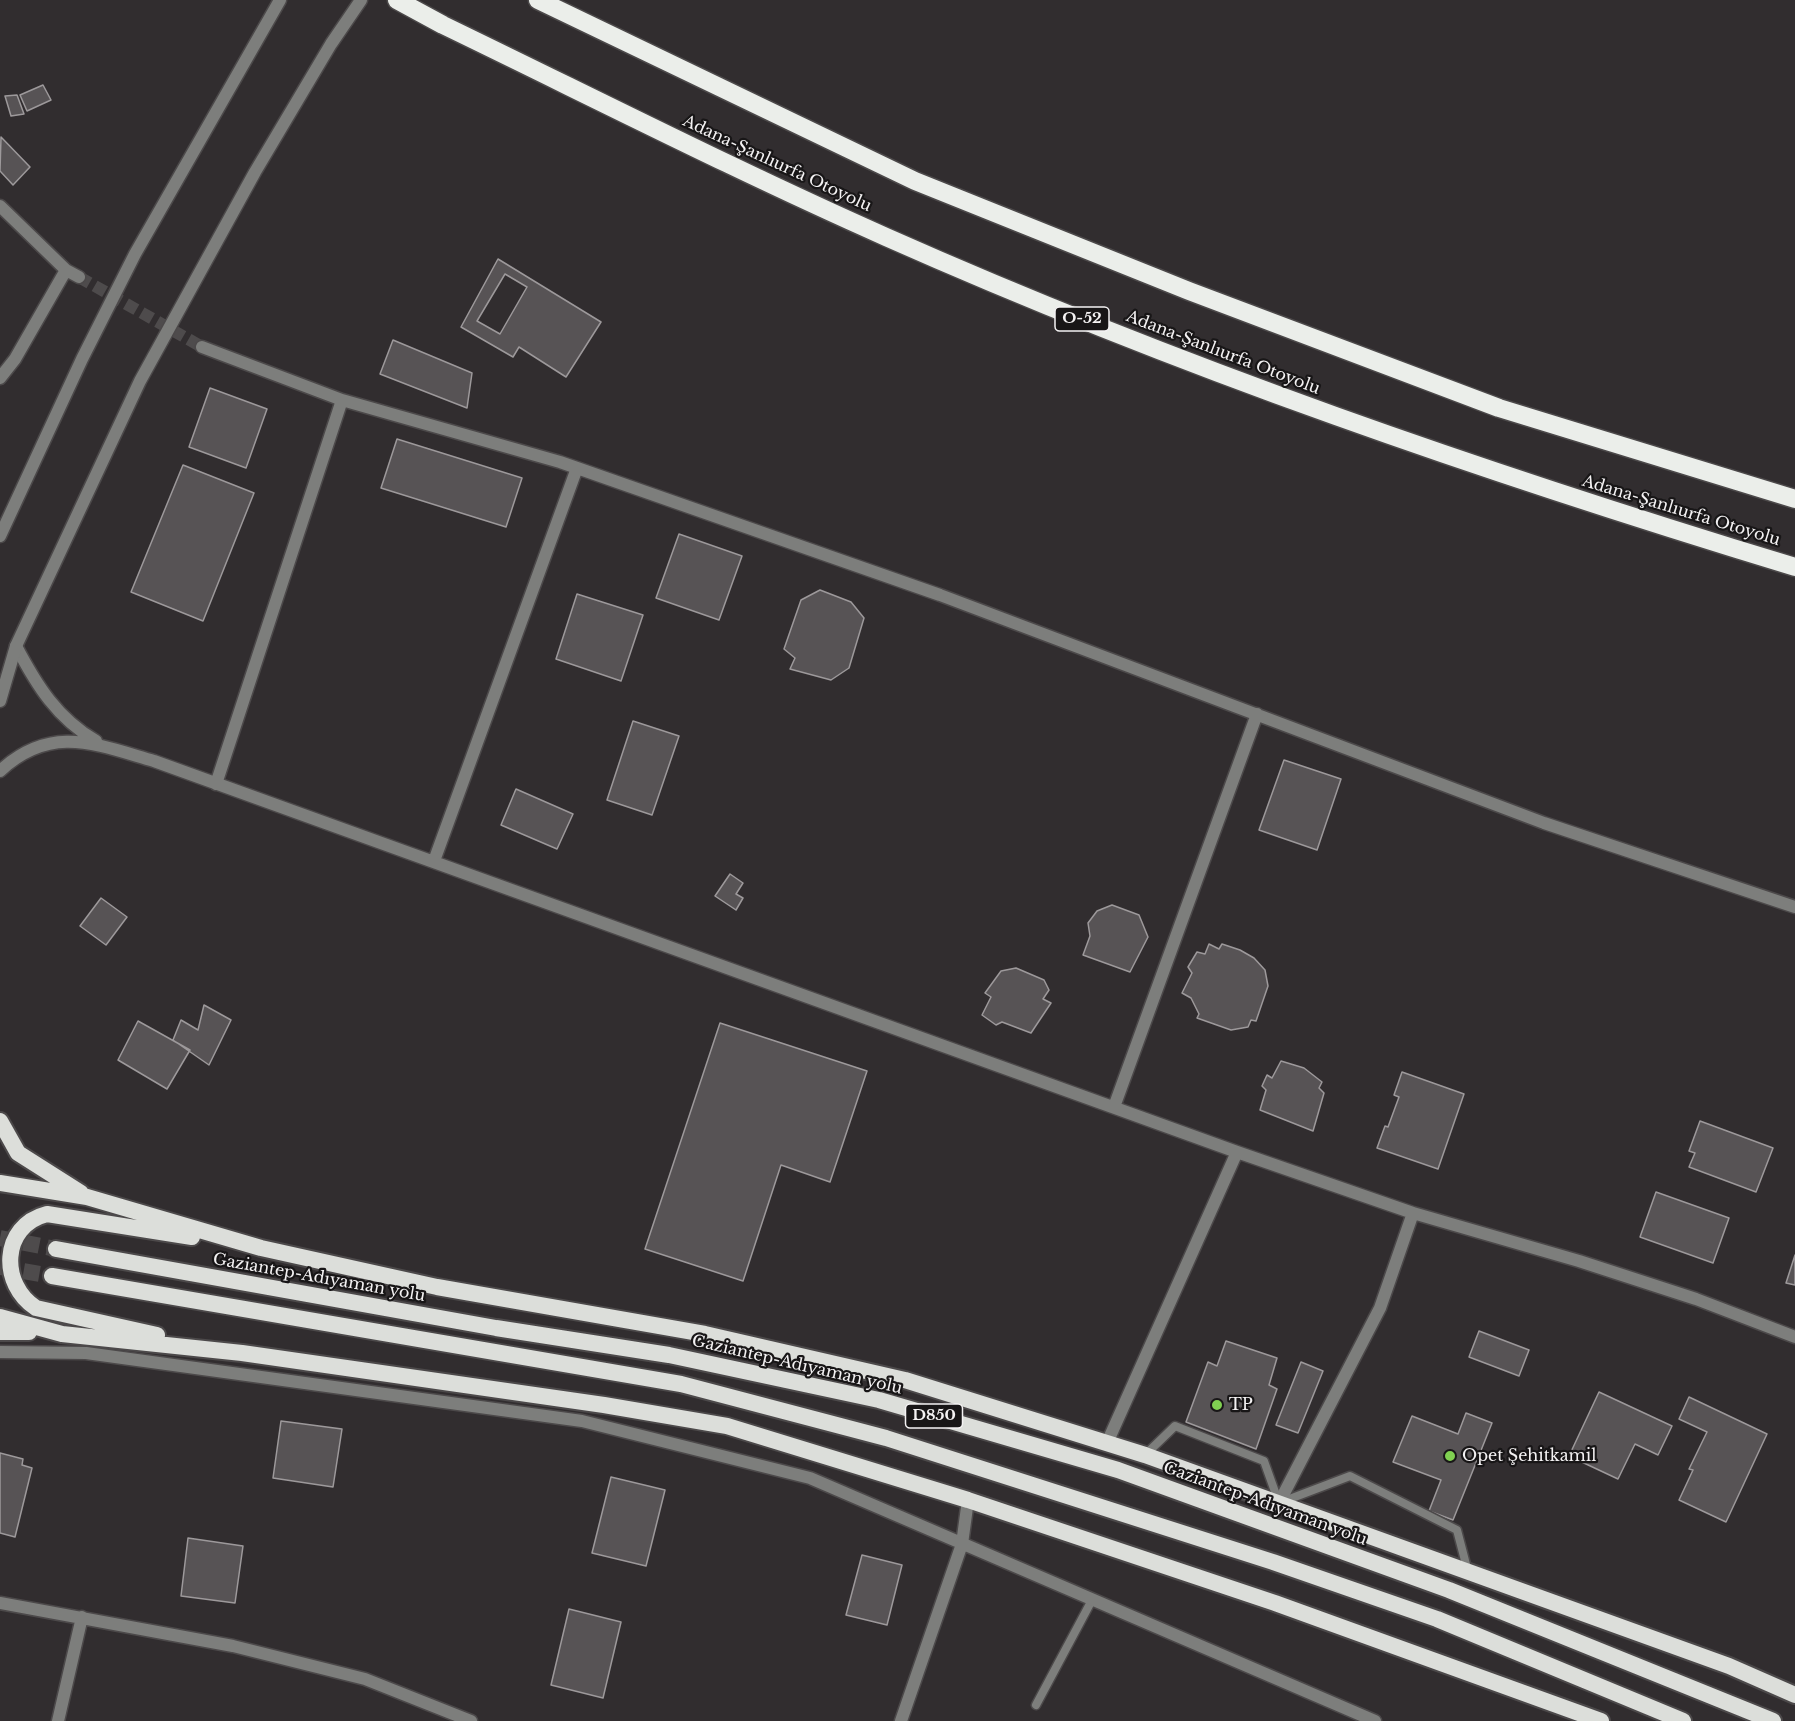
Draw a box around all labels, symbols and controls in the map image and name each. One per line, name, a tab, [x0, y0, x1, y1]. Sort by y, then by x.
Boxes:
street label: Adana-Şanlıurfa Otoyolu	[680, 112, 874, 216]
road number: O-52	[1055, 307, 1109, 331]
street label: Adana-Şanlıurfa Otoyolu	[1123, 307, 1323, 399]
street label: Adana-Şanlıurfa Otoyolu	[1580, 472, 1782, 550]
street label: Gaziantep-Adıyaman yolu	[211, 1250, 427, 1306]
street label: Gaziantep-Adıyaman yolu	[690, 1331, 904, 1399]
place label: TP	[1229, 1395, 1253, 1415]
marker: TP	[1210, 1398, 1224, 1412]
road number: D850	[906, 1404, 962, 1428]
place label: Opet Şehitkamil	[1462, 1446, 1596, 1466]
marker: Opet Şehitkamil	[1443, 1449, 1457, 1463]
street label: Gaziantep-Adıyaman yolu	[1161, 1458, 1369, 1550]

